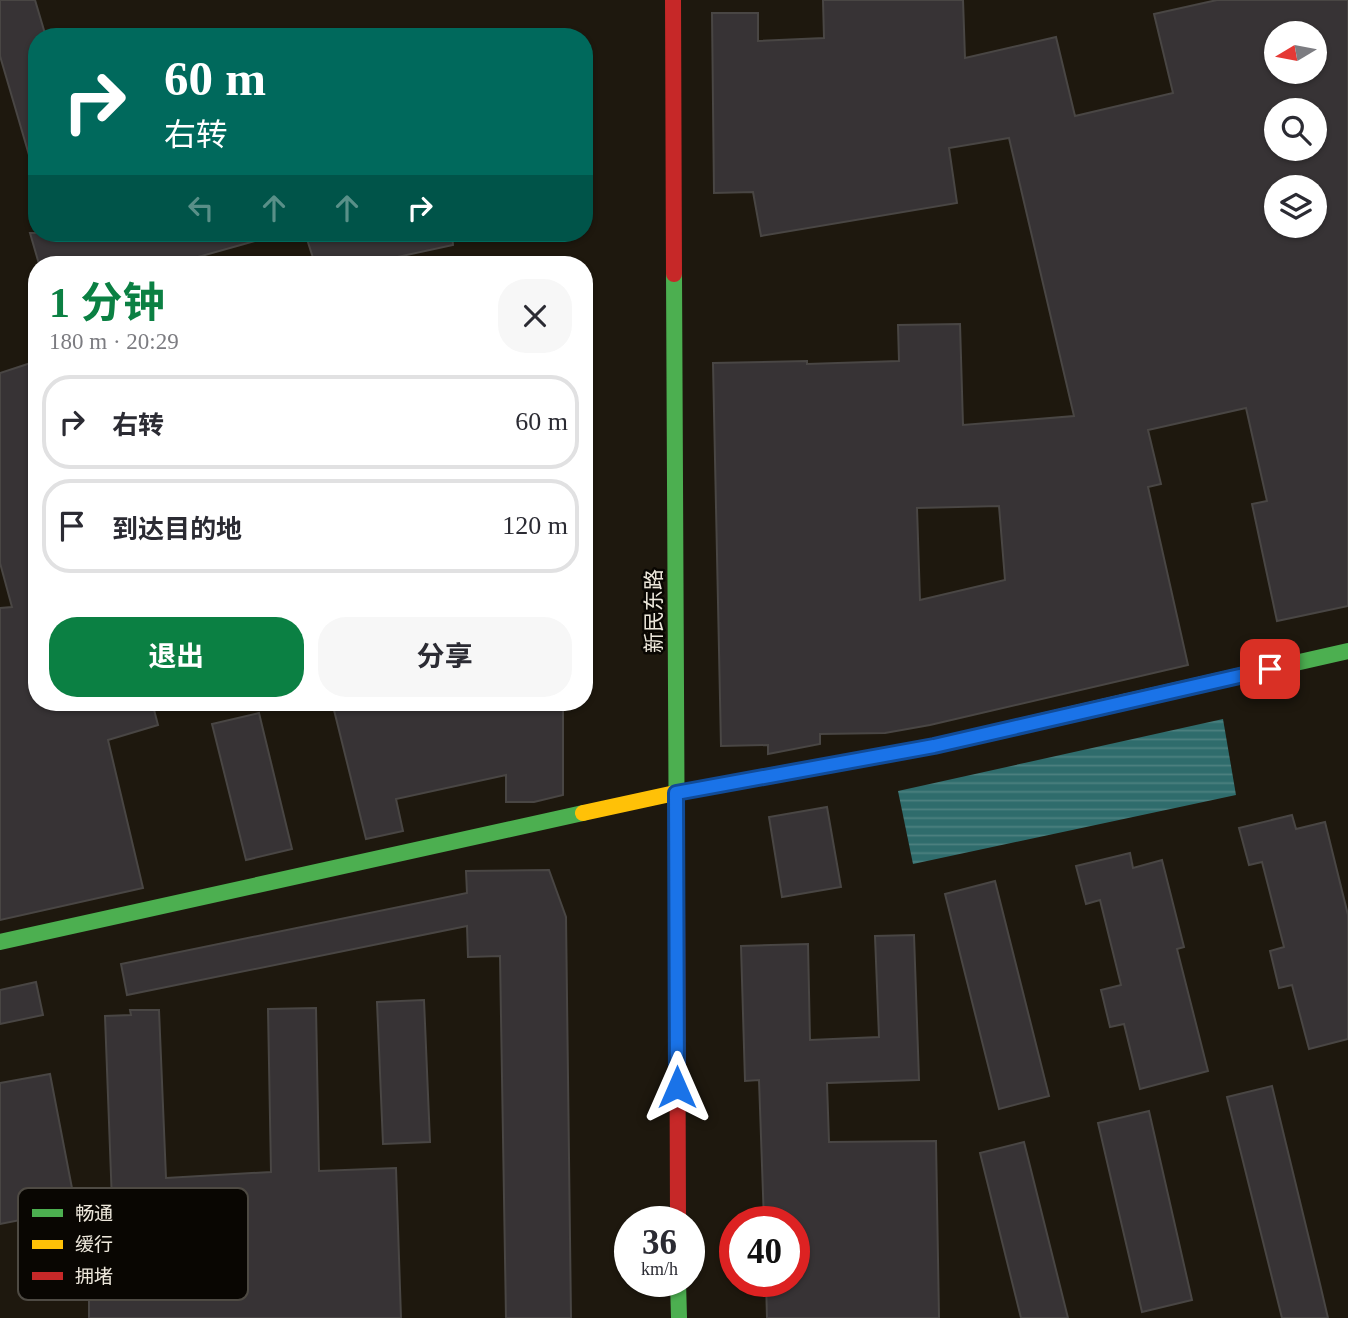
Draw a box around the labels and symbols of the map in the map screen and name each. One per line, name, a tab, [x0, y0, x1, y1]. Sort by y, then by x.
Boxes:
north arrow	[1264, 21, 1326, 84]
street label: 新民东路	[642, 569, 666, 653]
pin	[1240, 639, 1300, 699]
position arrow	[640, 1050, 714, 1124]
legend	[18, 1188, 248, 1300]
text: 畅通	[75, 1203, 113, 1224]
speed limit sign: 40	[719, 1206, 810, 1297]
text: 缓行	[75, 1234, 113, 1255]
text: 拥堵	[75, 1266, 113, 1287]

